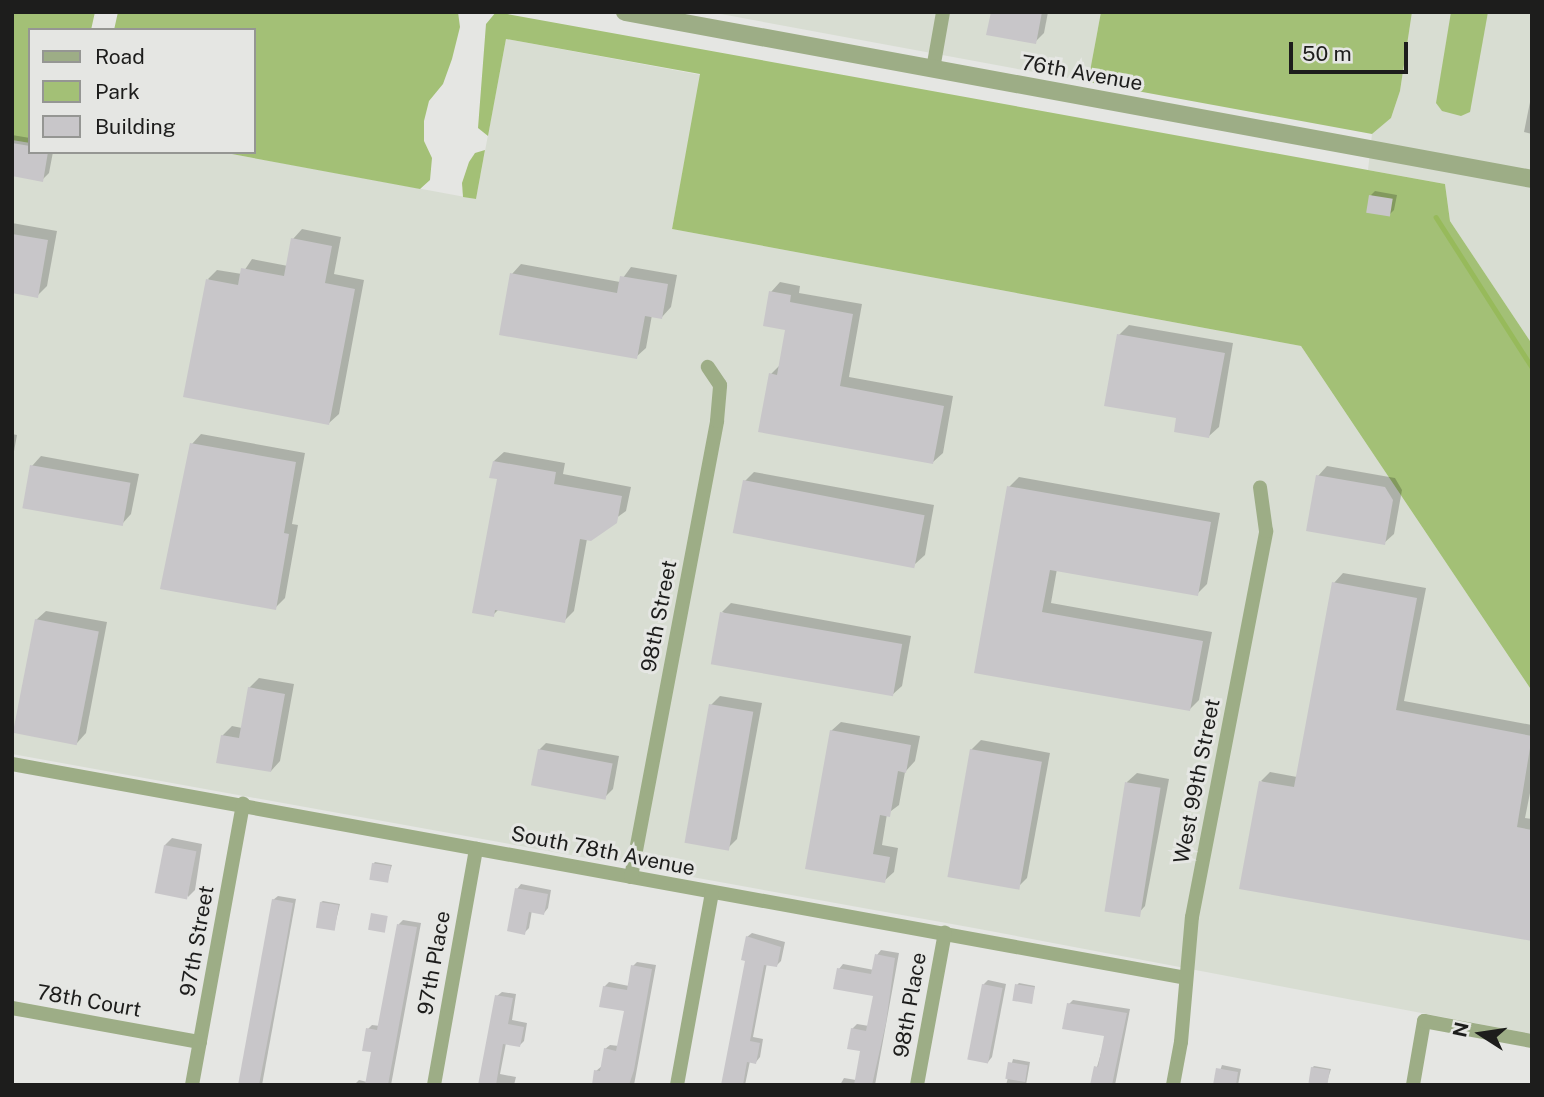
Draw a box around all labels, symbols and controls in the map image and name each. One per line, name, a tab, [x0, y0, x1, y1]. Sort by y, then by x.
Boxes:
legend	[28, 28, 256, 154]
scale bar	[1292, 28, 1411, 72]
text: 50 m	[1302, 41, 1352, 66]
text: Road	[95, 44, 145, 69]
street label: 76th Avenue	[1019, 50, 1145, 96]
text: Park	[95, 79, 140, 104]
text: Building	[95, 114, 176, 139]
street label: 98th Street	[636, 558, 682, 674]
street label: West 99th Street	[1169, 696, 1225, 866]
street label: South 78th Avenue	[509, 821, 697, 881]
street label: 97th Street	[175, 884, 219, 998]
street label: 97th Place	[412, 909, 456, 1017]
street label: 98th Place	[888, 950, 932, 1060]
street label: 78th Court	[35, 979, 143, 1023]
north arrow	[1446, 999, 1516, 1069]
text: N	[1448, 1020, 1473, 1039]

